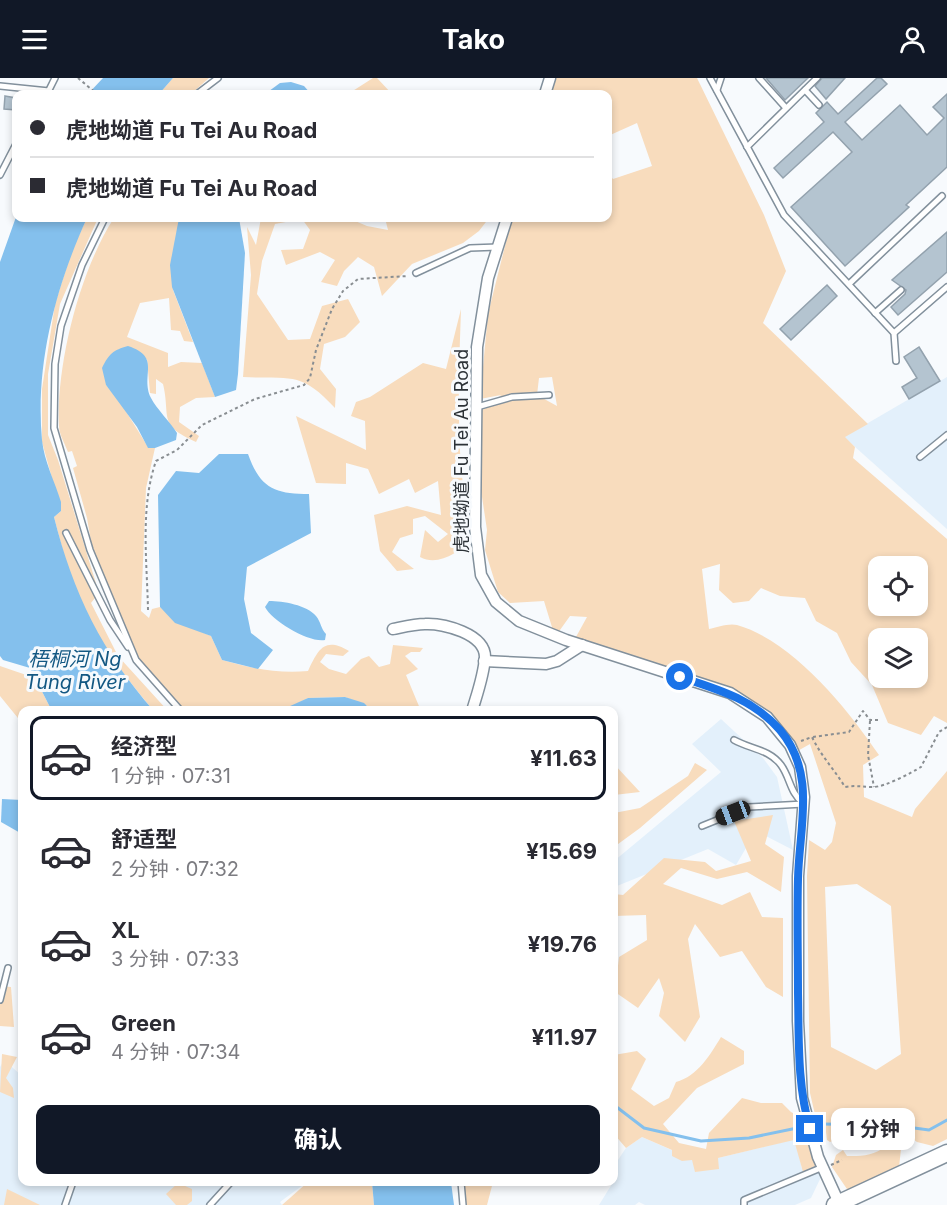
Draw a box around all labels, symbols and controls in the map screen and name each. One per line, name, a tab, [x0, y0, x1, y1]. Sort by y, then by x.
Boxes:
icon: menu	[18, 23, 51, 56]
text: Tako	[442, 23, 505, 56]
icon: person	[896, 23, 929, 56]
text: 虎地坳道 Fu Tei Au Road	[66, 117, 317, 143]
text: 虎地坳道 Fu Tei Au Road	[66, 175, 317, 201]
street label: 虎地坳道 Fu Tei Au Road	[451, 349, 472, 553]
map controls	[868, 556, 928, 688]
button: locate	[868, 556, 928, 616]
button: layers	[868, 628, 928, 688]
water label: 梧桐河 Ng Tung River	[25, 647, 126, 694]
route start	[666, 663, 693, 690]
icon: car	[39, 731, 93, 785]
text: 经济型	[111, 733, 177, 759]
text: ¥11.63	[530, 745, 597, 771]
text: 1 分钟 · 07:31	[111, 764, 231, 788]
car	[713, 798, 753, 828]
icon: car	[39, 824, 93, 878]
text: 舒适型	[111, 826, 177, 852]
text: ¥15.69	[526, 838, 597, 864]
text: 2 分钟 · 07:32	[111, 857, 239, 881]
icon: car	[39, 917, 93, 971]
text: XL	[111, 917, 140, 943]
text: ¥19.76	[528, 931, 597, 957]
text: 3 分钟 · 07:33	[111, 947, 239, 971]
icon: car	[39, 1010, 93, 1064]
text: Green	[111, 1010, 176, 1036]
text: ¥11.97	[532, 1024, 597, 1050]
text: 4 分钟 · 07:34	[111, 1040, 240, 1064]
button: 确认	[36, 1105, 600, 1174]
callout: 1 分钟	[831, 1108, 915, 1150]
route end	[796, 1115, 823, 1142]
text: 1 分钟	[846, 1117, 900, 1141]

